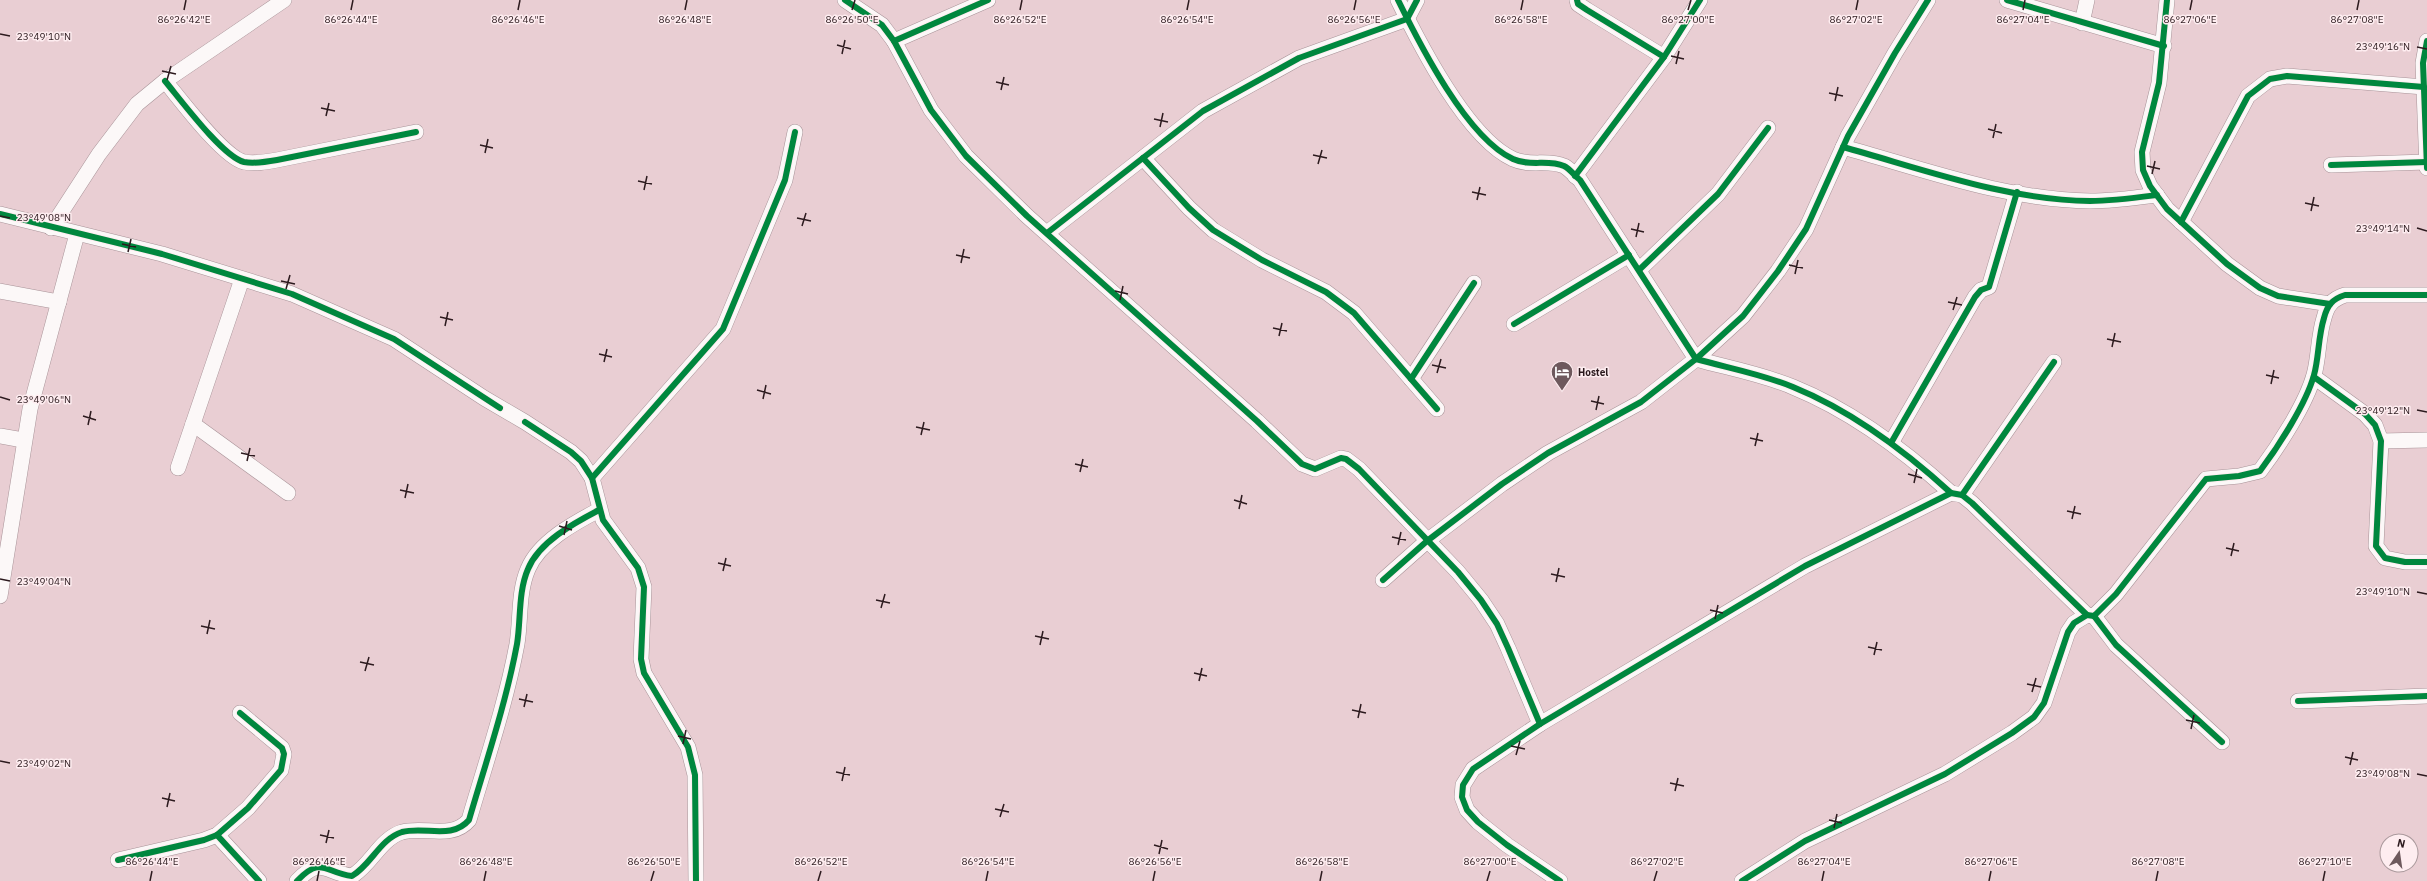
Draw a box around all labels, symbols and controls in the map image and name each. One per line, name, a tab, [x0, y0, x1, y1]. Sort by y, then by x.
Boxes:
text: 86°26'42"E	[157, 13, 211, 26]
text: 86°26'44"E	[324, 13, 378, 26]
text: 86°26'46"E	[491, 13, 545, 26]
text: 86°26'48"E	[658, 13, 712, 26]
text: 86°26'50"E	[825, 13, 879, 26]
text: 86°26'52"E	[993, 13, 1047, 26]
text: 86°26'54"E	[1160, 13, 1214, 26]
text: 86°26'56"E	[1327, 13, 1381, 26]
text: 86°26'58"E	[1494, 13, 1548, 26]
text: 86°27'00"E	[1661, 13, 1715, 26]
text: 86°27'02"E	[1829, 13, 1883, 26]
text: 86°27'04"E	[1996, 13, 2050, 26]
text: 86°27'06"E	[2163, 13, 2217, 26]
text: 86°27'08"E	[2330, 13, 2384, 26]
text: 23°49'10"N	[17, 30, 71, 43]
text: 23°49'16"N	[2356, 40, 2410, 53]
text: 23°49'08"N	[17, 211, 71, 224]
text: 23°49'14"N	[2356, 222, 2410, 235]
hotel icon: Hostel	[1549, 359, 1575, 392]
place label: Hostel	[1578, 366, 1608, 379]
text: 23°49'06"N	[17, 393, 71, 406]
text: 23°49'12"N	[2356, 404, 2410, 417]
text: 23°49'04"N	[17, 575, 71, 588]
text: 23°49'10"N	[2356, 585, 2410, 598]
text: 23°49'02"N	[17, 757, 71, 770]
text: 23°49'08"N	[2356, 767, 2410, 780]
north arrow	[2379, 833, 2419, 873]
text: N	[2396, 836, 2407, 851]
text: 86°26'44"E	[125, 855, 179, 868]
text: 86°26'46"E	[292, 855, 346, 868]
text: 86°26'48"E	[459, 855, 513, 868]
text: 86°26'50"E	[627, 855, 681, 868]
text: 86°26'52"E	[794, 855, 848, 868]
text: 86°26'54"E	[961, 855, 1015, 868]
text: 86°26'56"E	[1128, 855, 1182, 868]
text: 86°26'58"E	[1295, 855, 1349, 868]
text: 86°27'00"E	[1463, 855, 1517, 868]
text: 86°27'02"E	[1630, 855, 1684, 868]
text: 86°27'04"E	[1797, 855, 1851, 868]
text: 86°27'06"E	[1964, 855, 2018, 868]
text: 86°27'08"E	[2131, 855, 2185, 868]
text: 86°27'10"E	[2298, 855, 2352, 868]

